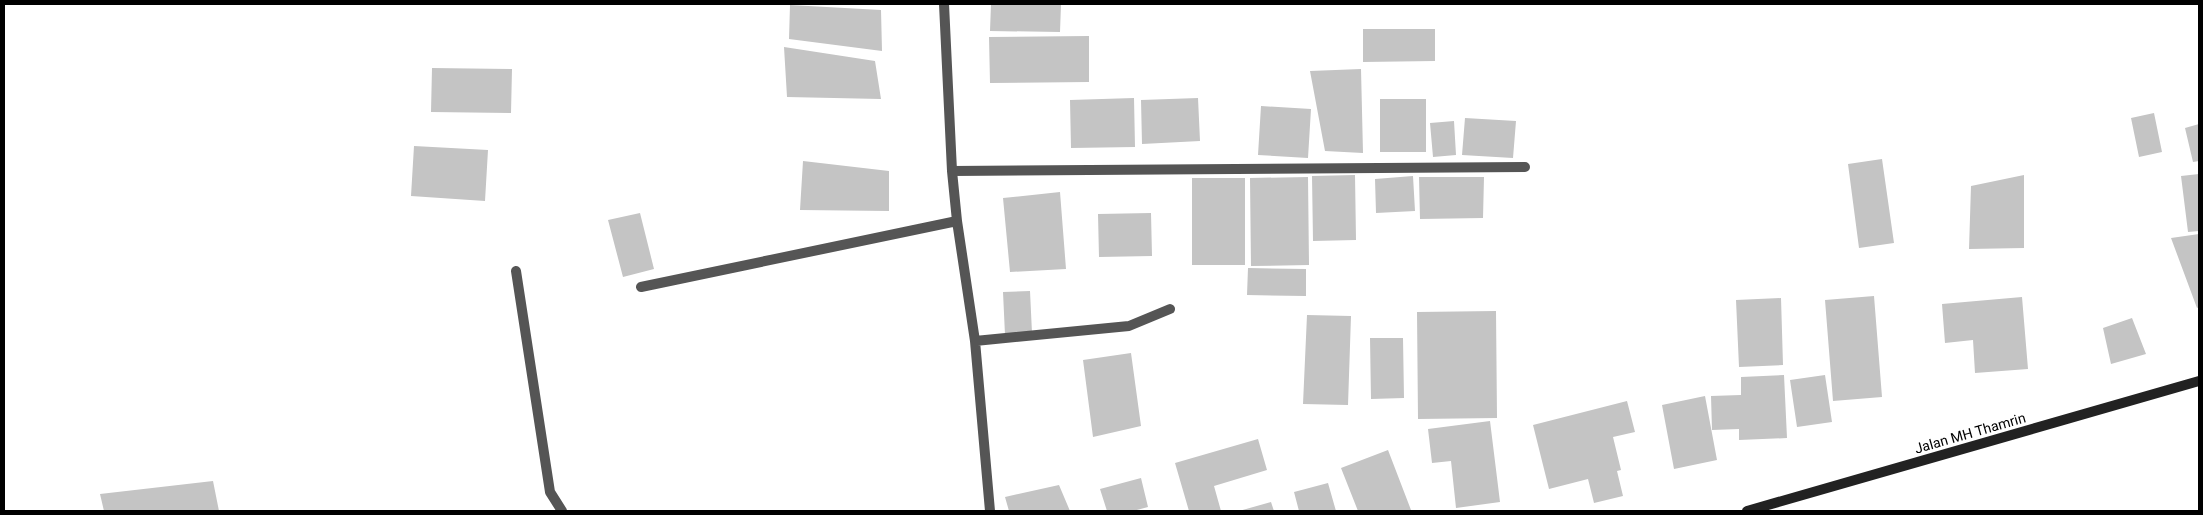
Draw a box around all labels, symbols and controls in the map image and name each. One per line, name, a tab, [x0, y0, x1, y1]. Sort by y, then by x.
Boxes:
street label: Jalan MH Thamrin	[1913, 409, 2027, 457]

